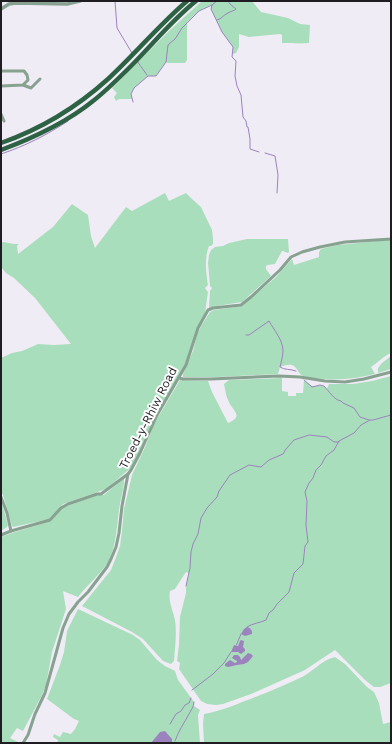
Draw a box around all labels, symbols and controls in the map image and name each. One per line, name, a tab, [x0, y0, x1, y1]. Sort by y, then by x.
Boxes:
street label: Troed-y-Rhiw Road	[116, 365, 180, 471]

